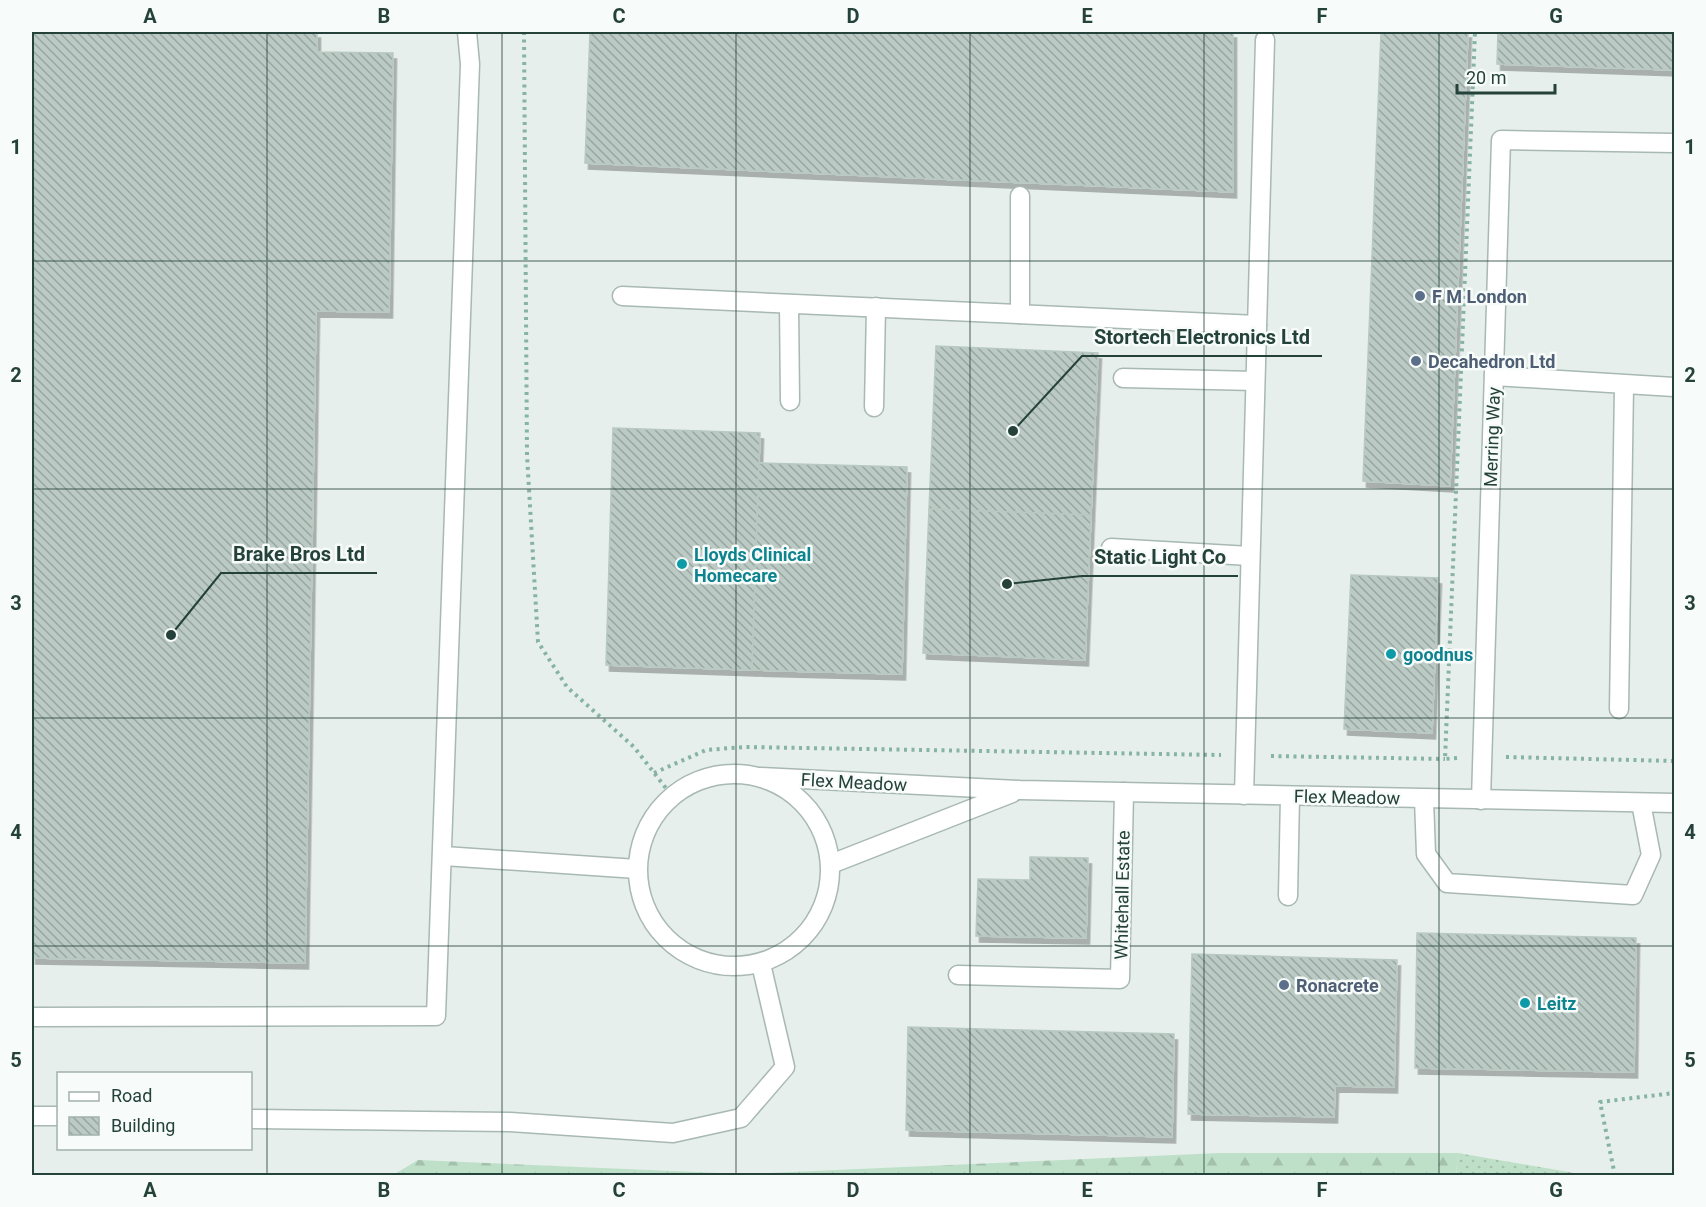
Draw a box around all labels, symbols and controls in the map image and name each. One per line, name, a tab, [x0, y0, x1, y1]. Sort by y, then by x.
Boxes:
text: A	[143, 4, 157, 28]
text: B	[378, 4, 390, 28]
text: C	[612, 4, 626, 28]
text: D	[847, 4, 860, 28]
text: E	[1081, 4, 1093, 28]
text: F	[1317, 4, 1328, 28]
text: G	[1549, 4, 1563, 28]
scale bar	[1457, 57, 1554, 95]
text: 20 m	[1466, 67, 1506, 88]
text: 1	[10, 135, 22, 159]
text: 1	[1684, 135, 1696, 159]
place label: F M London	[1432, 286, 1527, 307]
marker: F M London	[1413, 289, 1427, 303]
callout: Stortech Electronics Ltd	[1082, 318, 1322, 356]
text: Stortech Electronics Ltd	[1094, 325, 1310, 349]
place label: Decahedron Ltd	[1428, 351, 1555, 372]
marker: Decahedron Ltd	[1409, 354, 1423, 368]
text: 2	[10, 363, 22, 387]
text: 2	[1684, 363, 1696, 387]
street label: Merring Way	[1480, 386, 1504, 487]
callout: Brake Bros Ltd	[221, 535, 377, 573]
callout: Static Light Co	[1082, 538, 1238, 576]
text: Brake Bros Ltd	[233, 542, 365, 566]
place label: Lloyds Clinical Homecare	[694, 544, 811, 586]
text: Static Light Co	[1094, 545, 1226, 569]
marker: Lloyds Clinical Homecare	[675, 557, 689, 571]
text: 3	[10, 591, 22, 615]
text: 3	[1684, 591, 1696, 615]
place label: goodnus	[1403, 644, 1473, 665]
marker: goodnus	[1384, 647, 1398, 661]
street label: Flex Meadow	[800, 769, 908, 795]
street label: Flex Meadow	[1294, 786, 1401, 808]
text: 4	[10, 820, 22, 844]
text: 4	[1684, 820, 1696, 844]
street label: Whitehall Estate	[1110, 830, 1134, 960]
place label: Ronacrete	[1296, 975, 1379, 996]
marker: Ronacrete	[1277, 978, 1291, 992]
place label: Leitz	[1537, 993, 1576, 1014]
marker: Leitz	[1518, 996, 1532, 1010]
text: 5	[10, 1048, 22, 1072]
text: 5	[1684, 1048, 1696, 1072]
legend	[57, 1072, 252, 1150]
text: Road	[111, 1085, 152, 1106]
text: Building	[111, 1115, 175, 1136]
text: A	[143, 1178, 157, 1202]
text: B	[378, 1178, 390, 1202]
text: C	[612, 1178, 626, 1202]
text: D	[847, 1178, 860, 1202]
text: E	[1081, 1178, 1093, 1202]
text: F	[1317, 1178, 1328, 1202]
text: G	[1549, 1178, 1563, 1202]

